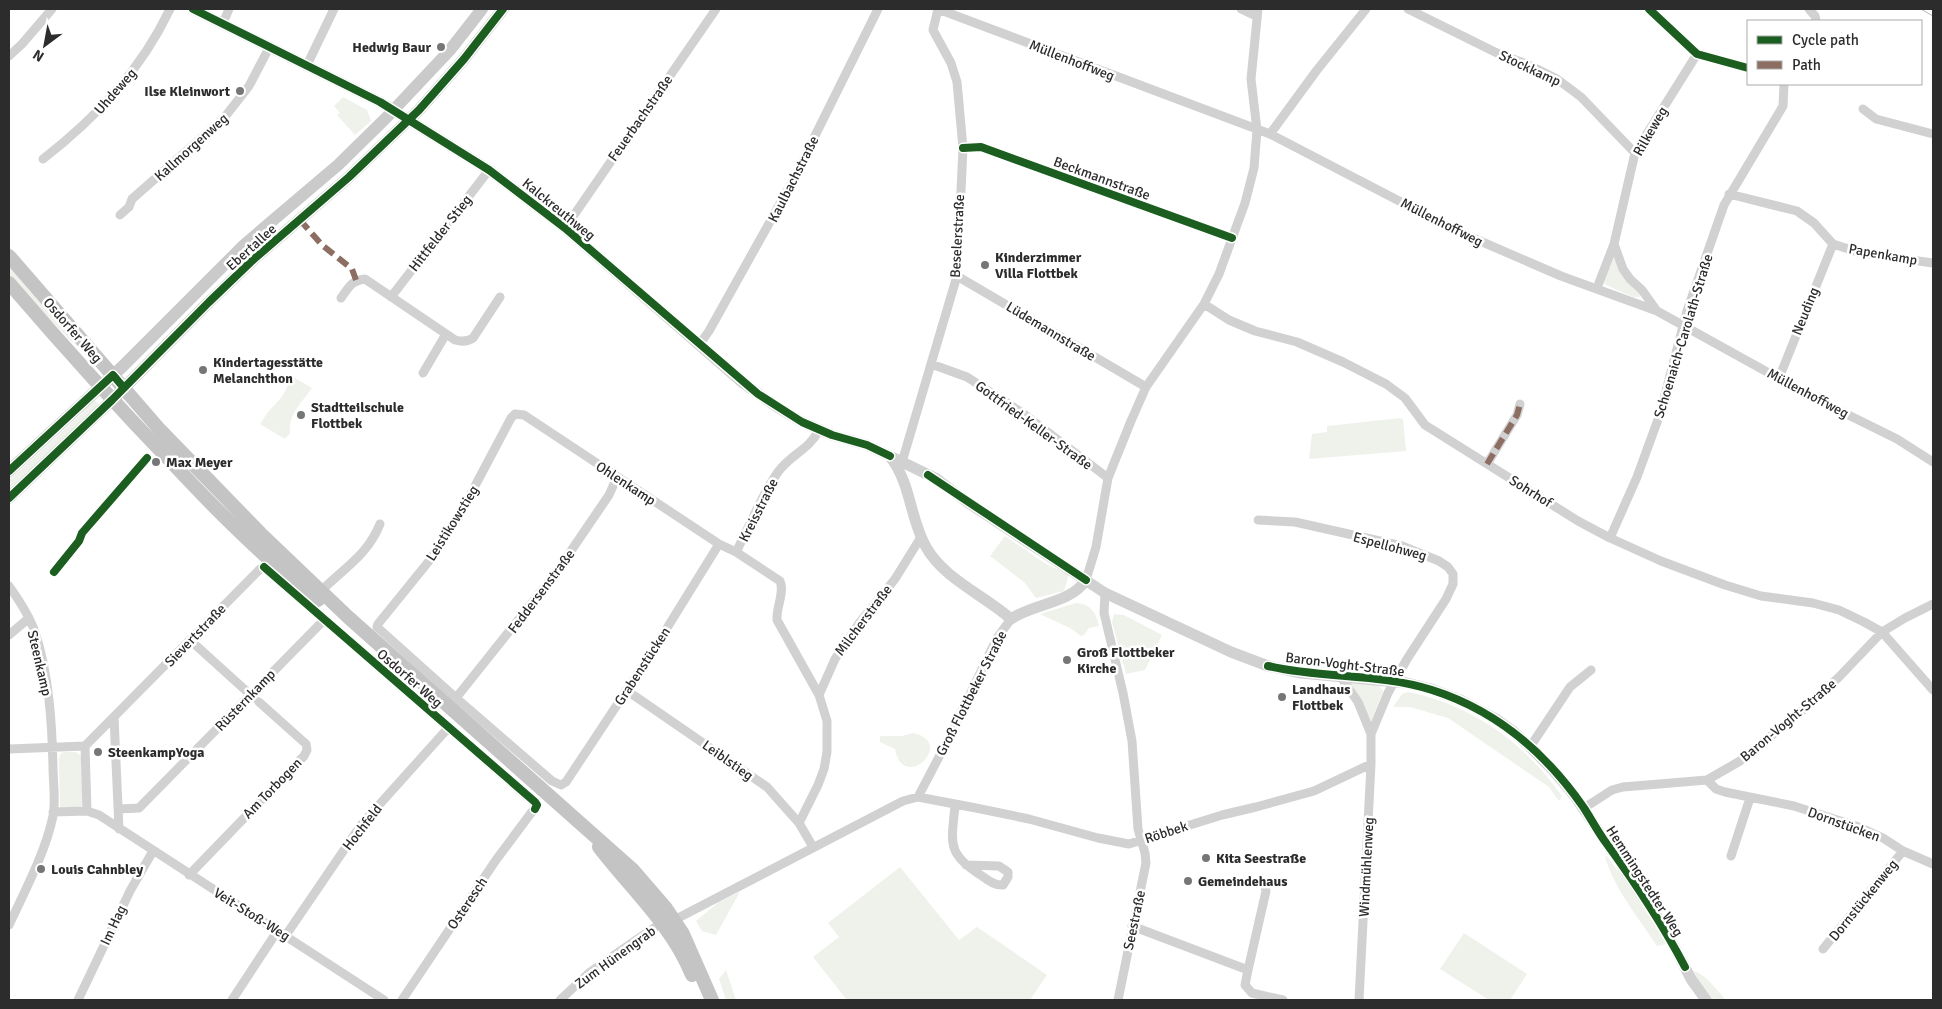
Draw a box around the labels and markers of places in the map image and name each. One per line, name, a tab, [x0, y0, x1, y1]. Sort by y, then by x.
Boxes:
place label: Hedwig Baur	[352, 39, 431, 56]
marker: Hedwig Baur	[435, 41, 447, 53]
place label: Ilse Kleinwort	[144, 83, 231, 100]
marker: Ilse Kleinwort	[234, 85, 246, 97]
place label: Kinderzimmer Villa Flottbek	[995, 249, 1082, 282]
marker: Kinderzimmer Villa Flottbek	[979, 259, 991, 271]
place label: Kindertagesstätte Melanchthon	[213, 354, 323, 387]
marker: Kindertagesstätte Melanchthon	[197, 364, 209, 376]
place label: Stadtteilschule Flottbek	[311, 399, 404, 432]
marker: Stadtteilschule Flottbek	[295, 409, 307, 421]
place label: Max Meyer	[166, 454, 233, 471]
marker: Max Meyer	[150, 456, 162, 468]
place label: Groß Flottbeker Kirche	[1077, 644, 1175, 677]
marker: Groß Flottbeker Kirche	[1061, 654, 1073, 666]
place label: Landhaus Flottbek	[1292, 681, 1350, 714]
marker: Landhaus Flottbek	[1276, 691, 1288, 703]
place label: SteenkampYoga	[108, 744, 204, 761]
marker: SteenkampYoga	[92, 746, 104, 758]
place label: Kita Seestraße	[1216, 850, 1306, 867]
marker: Kita Seestraße	[1200, 852, 1212, 864]
place label: Louis Cahnbley	[51, 861, 143, 878]
marker: Louis Cahnbley	[35, 863, 47, 875]
place label: Gemeindehaus	[1198, 873, 1287, 890]
marker: Gemeindehaus	[1182, 875, 1194, 887]

